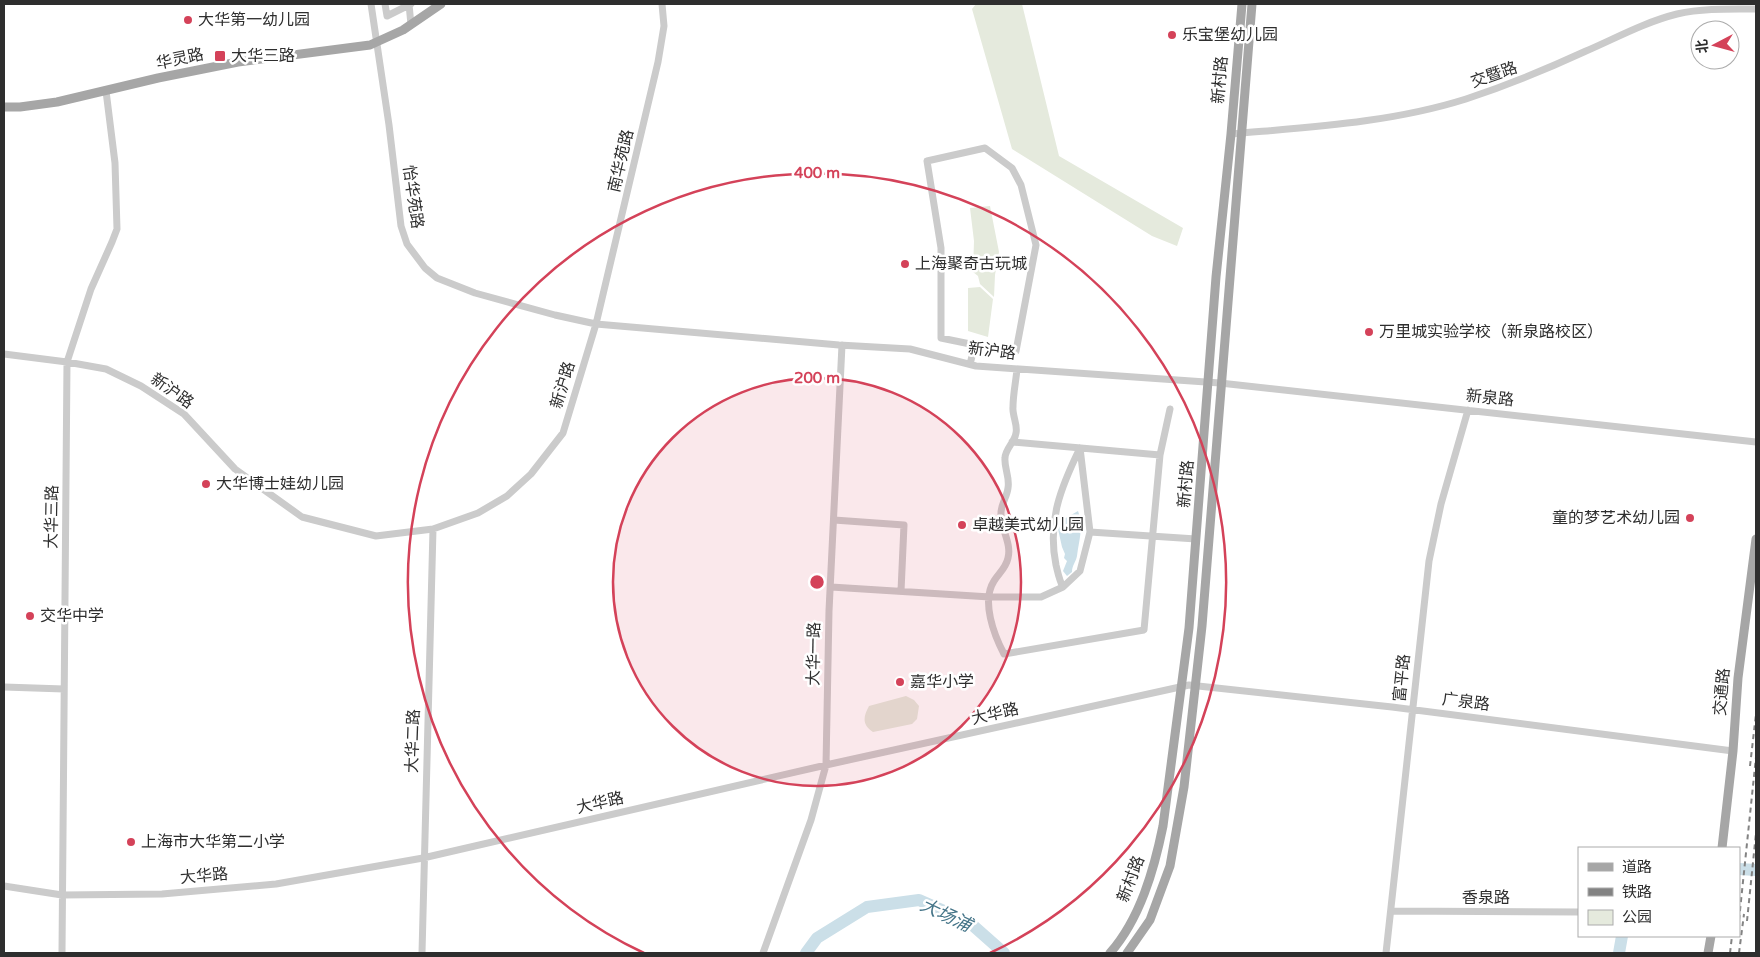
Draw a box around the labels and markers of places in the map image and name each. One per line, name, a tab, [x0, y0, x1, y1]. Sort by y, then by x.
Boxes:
place label: 大华第一幼儿园	[198, 10, 310, 30]
marker: 大华第一幼儿园	[182, 14, 194, 26]
place label: 乐宝堡幼儿园	[1182, 25, 1278, 45]
marker: 乐宝堡幼儿园	[1166, 29, 1178, 41]
place label: 大华三路	[231, 46, 295, 66]
marker: 大华三路	[213, 49, 227, 63]
place label: 上海聚奇古玩城	[915, 254, 1027, 274]
marker: 上海聚奇古玩城	[899, 258, 911, 270]
place label: 万里城实验学校（新泉路校区）	[1379, 322, 1603, 342]
marker: 万里城实验学校（新泉路校区）	[1363, 326, 1375, 338]
place label: 大华博士娃幼儿园	[216, 474, 344, 494]
marker: 大华博士娃幼儿园	[200, 478, 212, 490]
place label: 童的梦艺术幼儿园	[1552, 508, 1680, 528]
marker: 童的梦艺术幼儿园	[1684, 512, 1696, 524]
place label: 卓越美式幼儿园	[972, 515, 1084, 535]
marker: 卓越美式幼儿园	[956, 519, 968, 531]
centre of rings	[808, 573, 826, 591]
place label: 交华中学	[40, 606, 104, 626]
marker: 交华中学	[24, 610, 36, 622]
place label: 嘉华小学	[910, 672, 974, 692]
marker: 嘉华小学	[894, 676, 906, 688]
place label: 上海市大华第二小学	[141, 832, 285, 852]
marker: 上海市大华第二小学	[125, 836, 137, 848]

